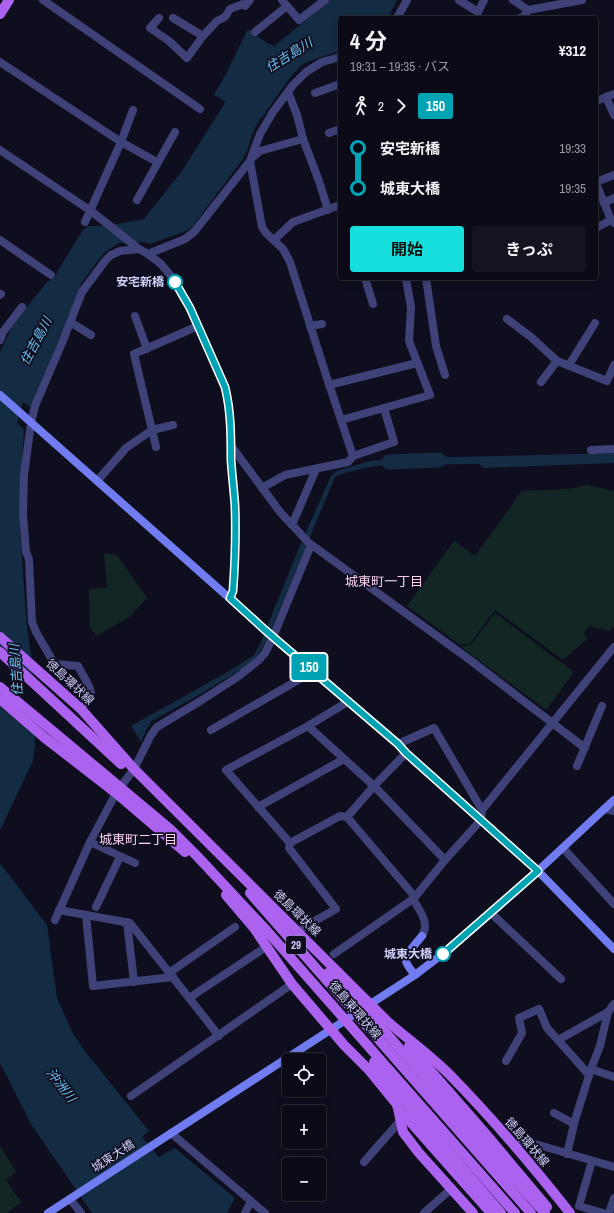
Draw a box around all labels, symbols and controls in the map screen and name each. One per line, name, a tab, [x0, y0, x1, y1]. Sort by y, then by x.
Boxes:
text: 4 分	[350, 26, 387, 56]
water label: 住吉島川	[262, 33, 317, 76]
text: ¥312	[559, 40, 586, 61]
text: 19:31 – 19:35 · バス	[350, 58, 450, 75]
icon: walk	[350, 95, 372, 117]
icon: forward	[390, 95, 412, 117]
text: 150	[426, 97, 445, 115]
text: 2	[378, 98, 384, 115]
text: 安宅新橋	[380, 138, 440, 159]
text: 19:33	[559, 140, 586, 157]
text: 城東大橋	[380, 178, 440, 199]
text: 19:35	[559, 180, 586, 197]
button: 開始	[350, 226, 464, 272]
button: きっぷ	[472, 226, 586, 272]
place label: 安宅新橋	[116, 274, 165, 290]
marker: 安宅新橋	[167, 274, 183, 290]
water label: 住吉島川	[16, 312, 57, 368]
district label: 城東町一丁目	[345, 573, 423, 590]
water label: 住吉島川	[6, 641, 26, 697]
line badge: 150	[286, 654, 332, 680]
street label: 徳島環状線	[43, 656, 97, 708]
text: 150	[299, 658, 319, 676]
district label: 城東町二丁目	[99, 831, 177, 848]
street label: 徳島環状線	[270, 886, 324, 940]
road number: 29	[286, 936, 306, 954]
place label: 城東大橋	[384, 946, 433, 962]
marker: 城東大橋	[435, 946, 451, 962]
street label: 徳島東環状線	[325, 978, 385, 1042]
map controls	[282, 1053, 326, 1201]
button: locate	[282, 1053, 326, 1097]
water label: 沖洲川	[42, 1064, 81, 1107]
button: +	[282, 1105, 326, 1149]
street label: 徳島環状線	[501, 1114, 553, 1170]
street label: 城東大橋	[89, 1136, 137, 1176]
button: −	[282, 1157, 326, 1201]

